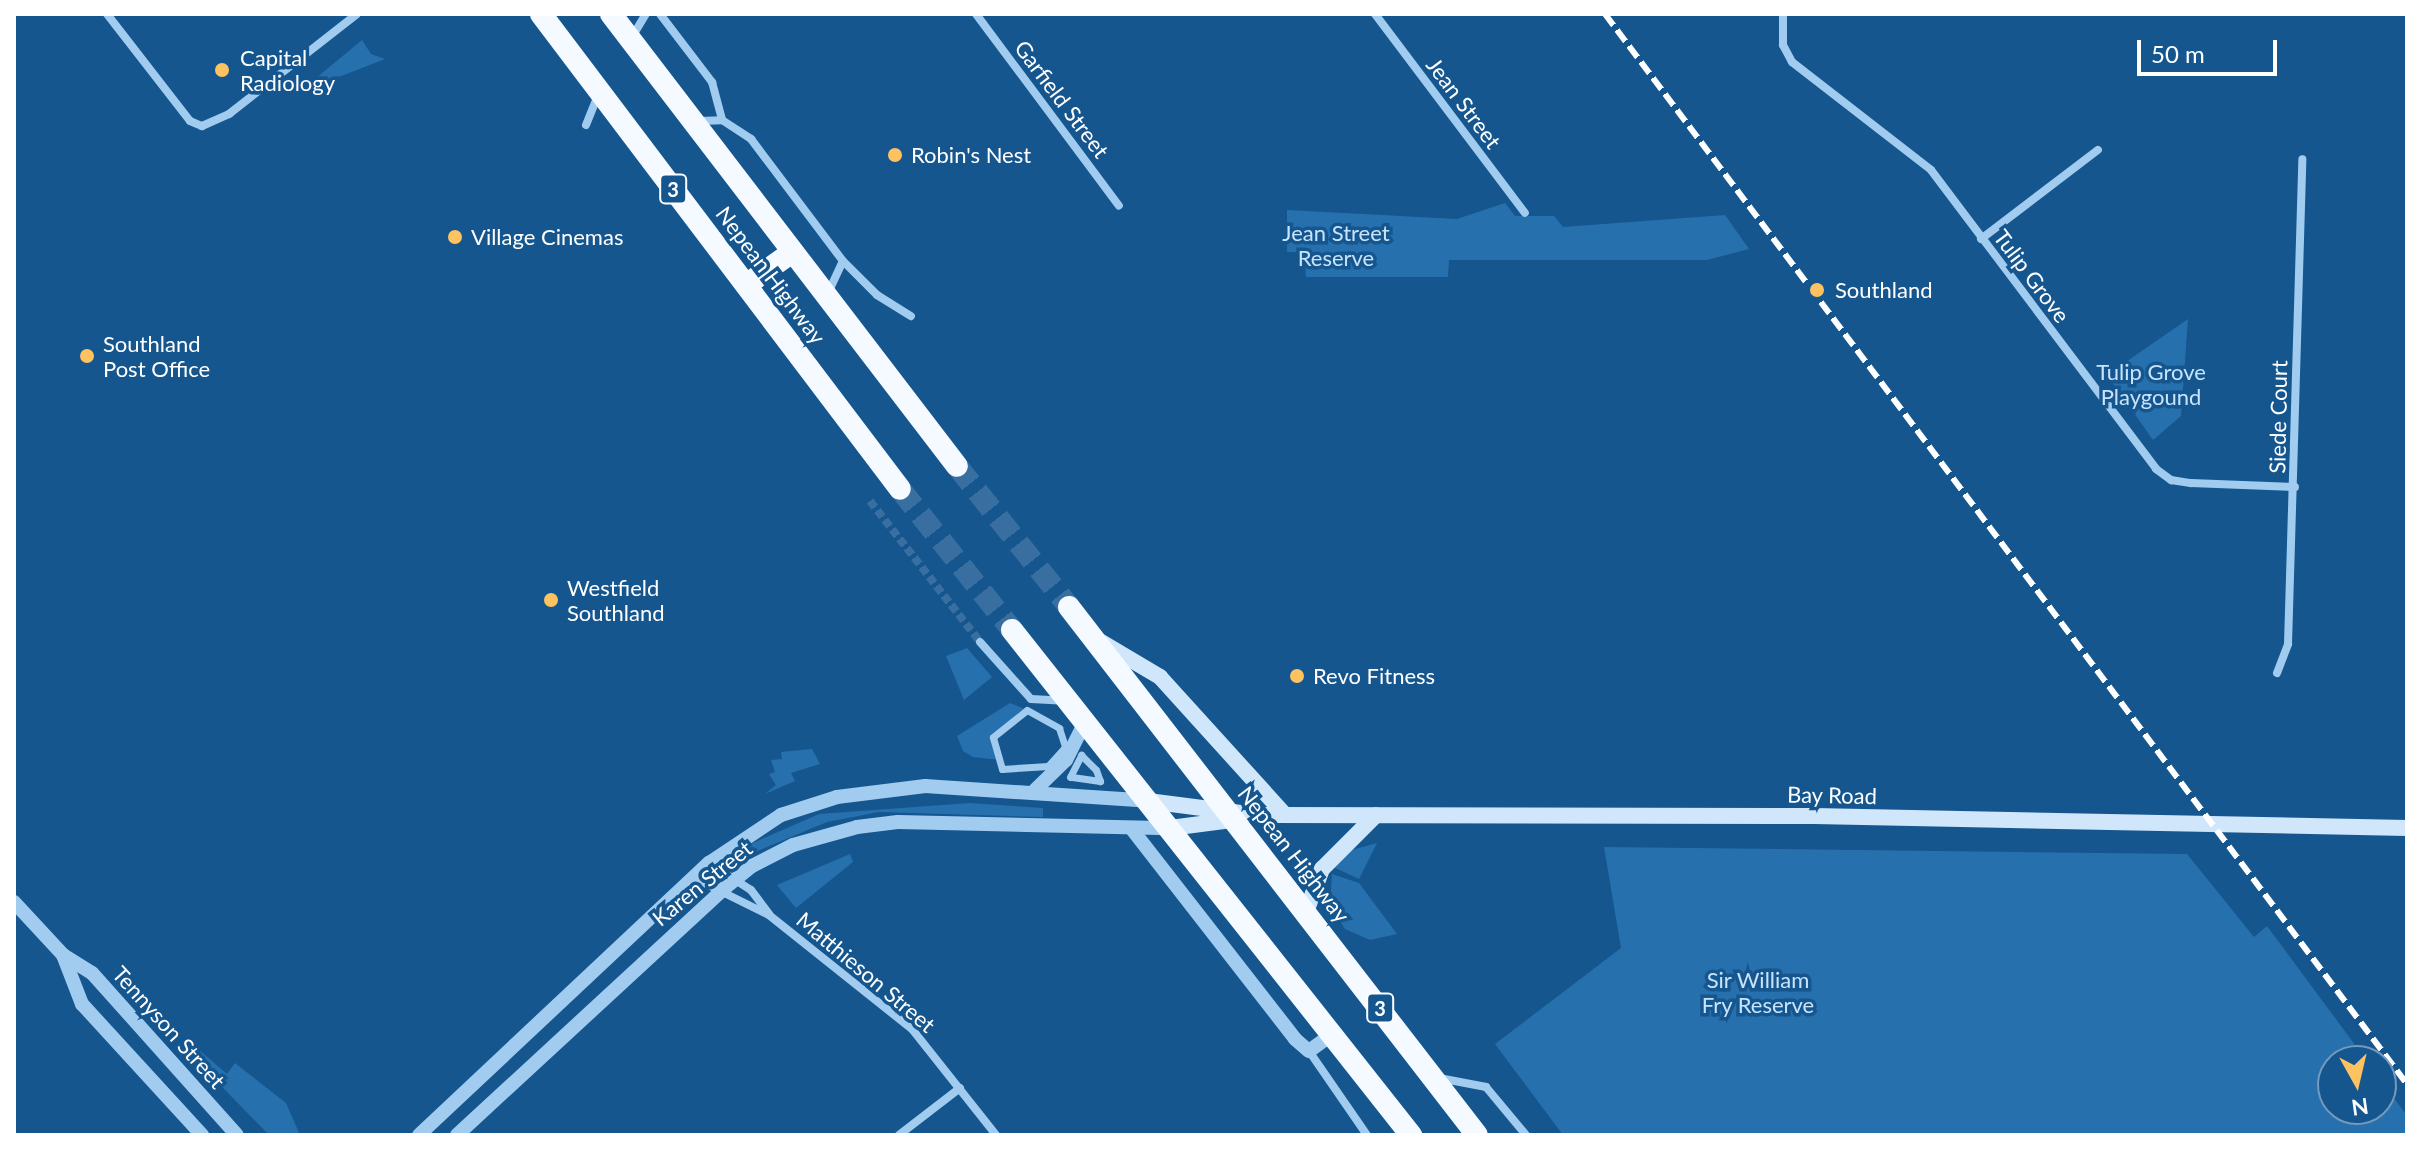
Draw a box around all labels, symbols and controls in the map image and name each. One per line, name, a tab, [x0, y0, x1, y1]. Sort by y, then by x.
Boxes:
scale bar	[2141, 24, 2281, 74]
street label: Garfield Street	[1009, 35, 1115, 163]
text: 50 m	[2151, 39, 2205, 68]
place label: Capital Radiology	[240, 44, 335, 96]
street label: Jean Street	[1421, 52, 1507, 154]
marker: Capital Radiology	[211, 59, 233, 81]
place label: Robin's Nest	[911, 142, 1031, 168]
marker: Robin's Nest	[886, 146, 904, 164]
road number: 3	[659, 173, 687, 205]
street label: Nepean Highway	[711, 201, 831, 349]
park label: Jean Street Reserve	[1282, 219, 1390, 270]
place label: Village Cinemas	[471, 224, 623, 250]
street label: Tulip Grove	[1988, 224, 2076, 328]
marker: Village Cinemas	[446, 228, 464, 246]
place label: Southland	[1835, 277, 1932, 303]
marker: Southland	[1806, 279, 1828, 301]
place label: Southland Post Office	[103, 330, 210, 382]
marker: Southland Post Office	[78, 347, 96, 365]
park label: Tulip Grove Playgound	[2096, 358, 2206, 410]
street label: Siede Court	[2264, 360, 2292, 474]
place label: Westfield Southland	[567, 574, 664, 626]
marker: Westfield Southland	[542, 591, 560, 609]
place label: Revo Fitness	[1313, 663, 1435, 689]
marker: Revo Fitness	[1288, 667, 1306, 685]
street label: Nepean Highway	[1233, 781, 1355, 927]
street label: Bay Road	[1787, 781, 1877, 809]
street label: Karen Street	[647, 835, 757, 931]
street label: Matthieson Street	[791, 906, 941, 1038]
street label: Tennyson Street	[107, 961, 231, 1093]
park label: Sir William Fry Reserve	[1702, 966, 1814, 1018]
road number: 3	[1366, 992, 1394, 1024]
north arrow	[2317, 1045, 2397, 1125]
text: N	[2350, 1093, 2370, 1122]

